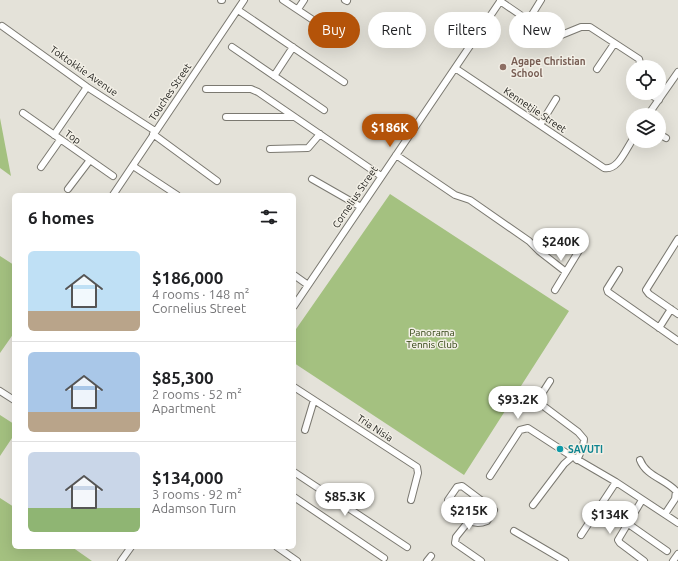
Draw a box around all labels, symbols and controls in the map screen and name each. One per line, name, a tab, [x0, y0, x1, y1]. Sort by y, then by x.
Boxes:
chip: Buy	[308, 12, 360, 48]
chip: Rent	[368, 12, 426, 48]
chip: Filters	[434, 12, 501, 48]
chip: New	[509, 12, 565, 48]
street label: Toktokkie Avenue	[48, 44, 120, 98]
place label: Agape Christian School	[511, 56, 586, 79]
map controls	[626, 60, 666, 148]
button: locate	[626, 60, 666, 100]
street label: Touches Street	[147, 61, 193, 123]
marker: Agape Christian School	[498, 62, 508, 72]
street label: Kennetjie Street	[502, 85, 568, 135]
button: layers	[626, 108, 666, 148]
pin: $186K	[362, 114, 418, 148]
text: $186K	[371, 120, 409, 134]
street label: Top	[63, 128, 83, 146]
street label: Cornelius Street	[330, 164, 380, 230]
icon: filters	[258, 206, 280, 228]
text: 6 homes	[28, 208, 94, 227]
pin: $240K	[533, 228, 589, 262]
text: $240K	[542, 234, 580, 248]
icon: home	[60, 267, 108, 315]
text: $186,000	[152, 268, 223, 287]
text: 4 rooms · 148 m²	[152, 287, 249, 301]
text: Cornelius Street	[152, 301, 246, 315]
park label: Panorama Tennis Club	[406, 327, 458, 350]
icon: home	[60, 368, 108, 416]
text: $85,300	[152, 368, 214, 387]
pin: $93.2K	[485, 386, 551, 420]
text: 2 rooms · 52 m²	[152, 387, 242, 401]
text: $93.2K	[497, 392, 539, 406]
text: Apartment	[152, 401, 216, 415]
street label: Tria Nisia	[355, 412, 395, 444]
marker: SAVUTI	[555, 444, 565, 454]
place label: SAVUTI	[568, 444, 603, 455]
icon: home	[60, 468, 108, 516]
text: $134,000	[152, 468, 223, 487]
pin: $85.3K	[312, 483, 378, 517]
text: 3 rooms · 92 m²	[152, 487, 242, 501]
text: $85.3K	[324, 489, 366, 503]
pin: $215K	[441, 497, 497, 531]
text: Adamson Turn	[152, 501, 236, 515]
pin: $134K	[582, 501, 638, 535]
text: $215K	[450, 503, 488, 517]
text: $134K	[591, 507, 629, 521]

